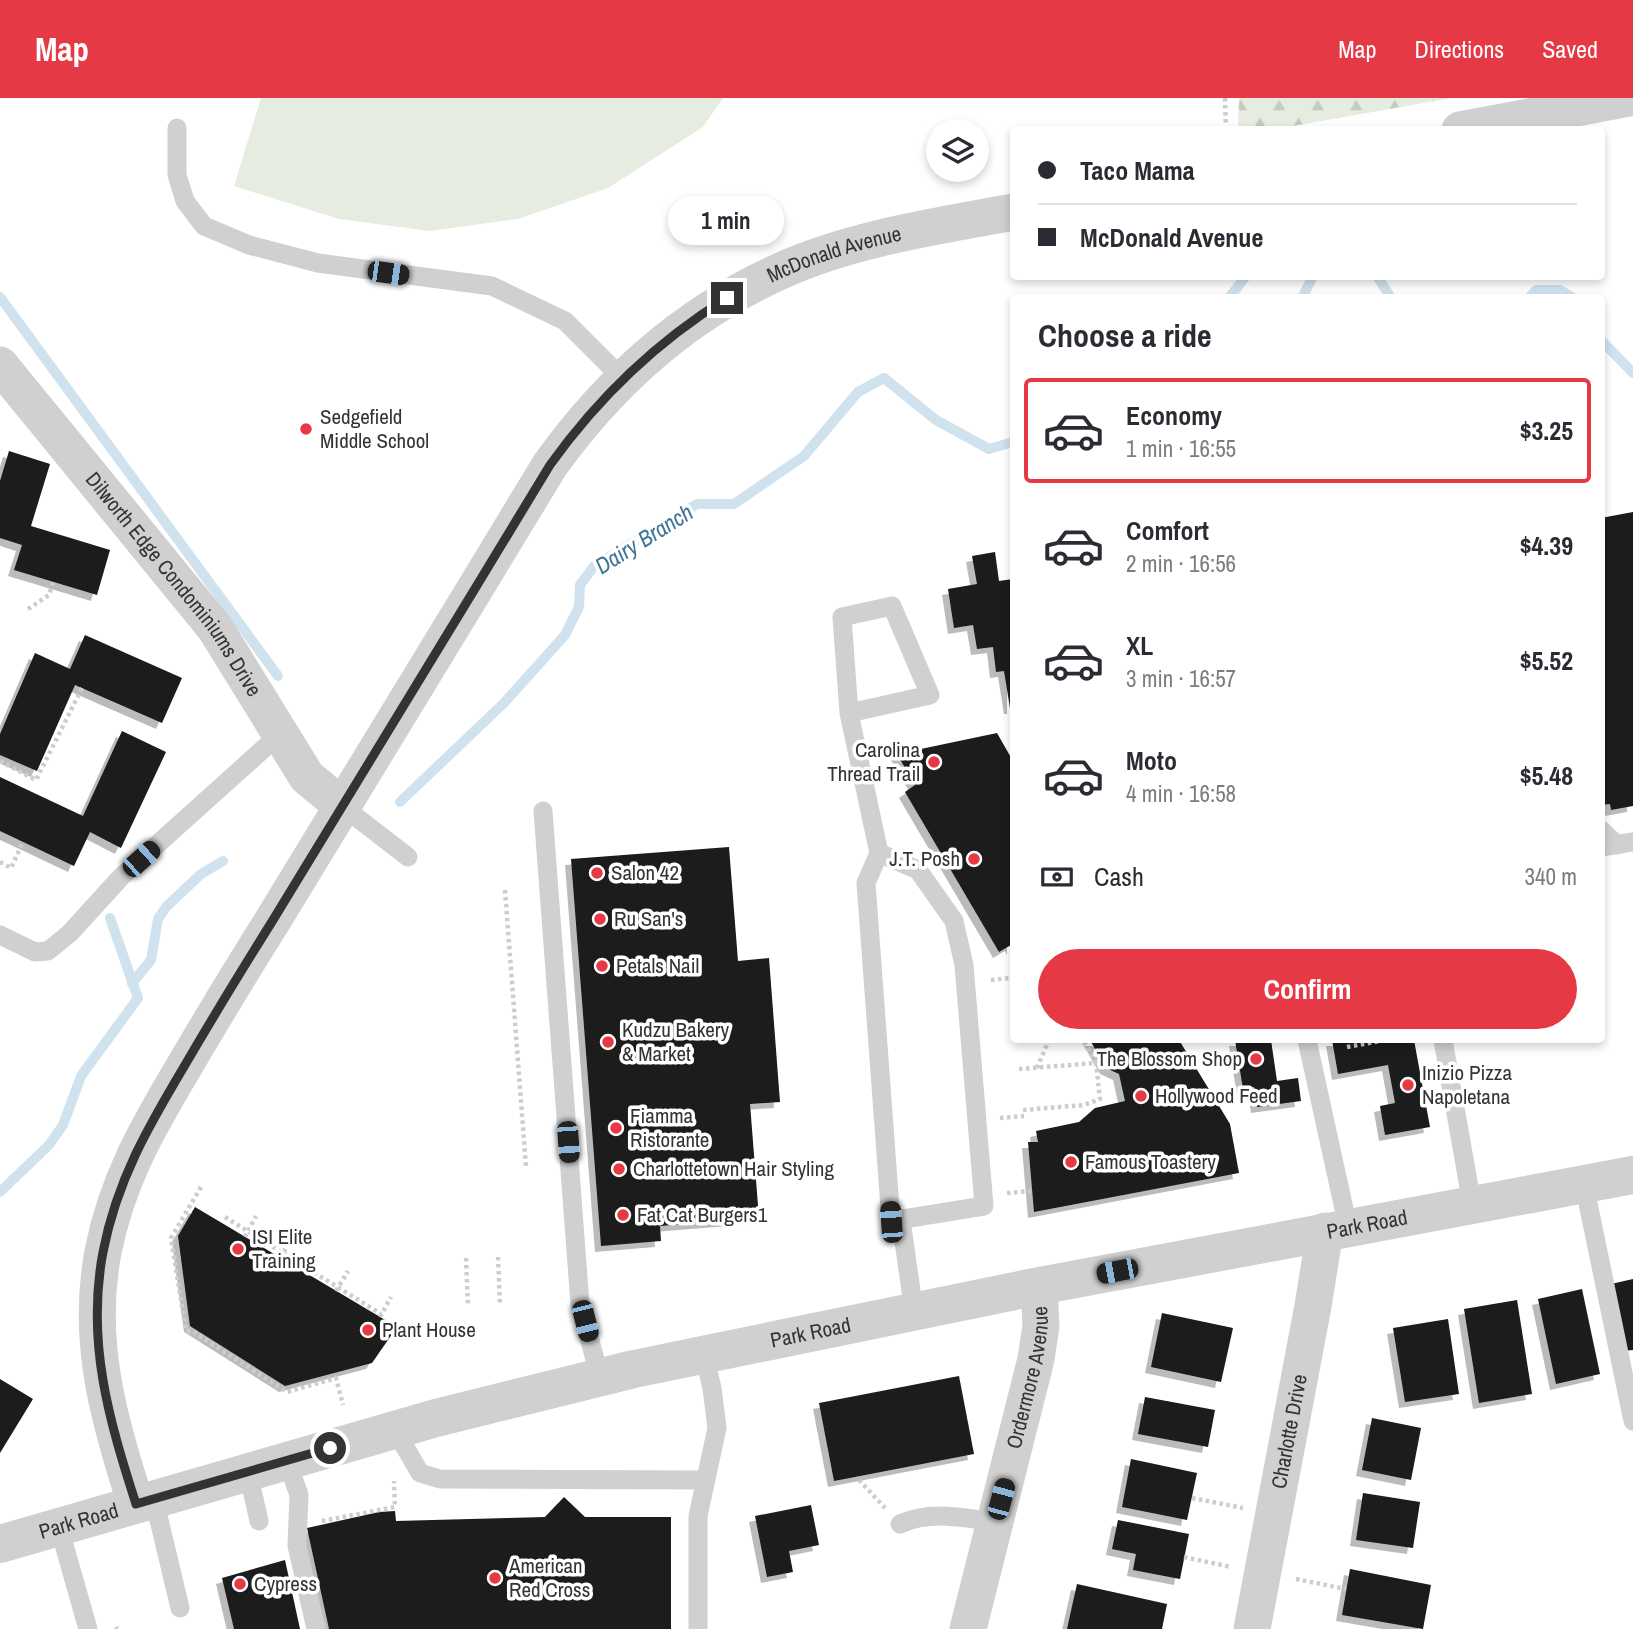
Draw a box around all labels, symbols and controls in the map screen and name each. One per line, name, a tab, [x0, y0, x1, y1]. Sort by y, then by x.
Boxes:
text: Map	[35, 27, 89, 71]
text: Map	[1338, 33, 1376, 65]
text: Directions	[1414, 33, 1504, 65]
text: Saved	[1542, 33, 1598, 65]
map controls	[926, 119, 989, 182]
button: layers	[926, 119, 989, 182]
text: Taco Mama	[1080, 153, 1195, 188]
callout: 1 min	[669, 197, 785, 246]
text: 1 min	[701, 205, 751, 236]
street label: McDonald Avenue	[762, 219, 904, 289]
text: McDonald Avenue	[1080, 220, 1263, 255]
car	[366, 260, 411, 286]
route end	[711, 282, 743, 314]
text: Choose a ride	[1038, 314, 1212, 357]
text: Economy	[1126, 398, 1222, 433]
icon: car	[1042, 399, 1105, 462]
place label: Sedgefield Middle School	[320, 402, 429, 455]
text: $3.25	[1520, 413, 1573, 448]
marker: Sedgefield Middle School	[298, 421, 314, 437]
text: 1 min · 16:55	[1126, 433, 1236, 464]
street label: Dilworth Edge Condominiums Drive	[79, 466, 269, 702]
water label: Dairy Branch	[589, 496, 699, 581]
text: Comfort	[1126, 513, 1209, 548]
icon: car	[1042, 514, 1105, 577]
text: $4.39	[1520, 528, 1573, 563]
text: 2 min · 16:56	[1126, 548, 1236, 579]
text: XL	[1126, 628, 1153, 663]
icon: car	[1042, 629, 1105, 692]
text: $5.52	[1520, 643, 1573, 678]
text: 3 min · 16:57	[1126, 663, 1236, 694]
place label: Carolina Thread Trail	[827, 735, 920, 788]
text: Moto	[1126, 743, 1177, 778]
icon: car	[1042, 744, 1105, 807]
marker: Carolina Thread Trail	[926, 754, 942, 770]
text: $5.48	[1520, 758, 1573, 793]
text: 4 min · 16:58	[1126, 778, 1236, 809]
car	[119, 837, 164, 881]
place label: J.T. Posh	[889, 844, 960, 873]
marker: J.T. Posh	[966, 851, 982, 867]
place label: Salon 42	[611, 858, 679, 887]
icon: cash	[1038, 858, 1076, 896]
text: Cash	[1094, 859, 1144, 894]
text: 340 m	[1525, 861, 1577, 892]
marker: Salon 42	[589, 865, 605, 881]
place label: Ru San's	[614, 904, 683, 933]
marker: Ru San's	[592, 911, 608, 927]
button: Confirm	[1038, 949, 1577, 1029]
place label: Petals Nail	[616, 951, 699, 980]
marker: Petals Nail	[594, 958, 610, 974]
place label: Kudzu Bakery & Market	[622, 1015, 730, 1068]
marker: Kudzu Bakery & Market	[600, 1034, 616, 1050]
place label: The Blossom Shop	[1097, 1044, 1242, 1073]
marker: The Blossom Shop	[1248, 1051, 1264, 1067]
place label: Inizio Pizza Napoletana	[1422, 1058, 1512, 1111]
marker: Inizio Pizza Napoletana	[1400, 1077, 1416, 1093]
place label: Hollywood Feed	[1155, 1081, 1278, 1110]
marker: Hollywood Feed	[1133, 1088, 1149, 1104]
place label: Fiamma Ristorante	[630, 1101, 709, 1154]
car	[557, 1120, 580, 1164]
marker: Fiamma Ristorante	[608, 1120, 624, 1136]
place label: Famous Toastery	[1085, 1147, 1216, 1176]
place label: Charlottetown Hair Styling	[633, 1154, 834, 1183]
marker: Famous Toastery	[1063, 1154, 1079, 1170]
marker: Charlottetown Hair Styling	[611, 1161, 627, 1177]
place label: Fat Cat Burgers1	[637, 1200, 768, 1229]
car	[880, 1200, 903, 1244]
street label: Park Road	[1324, 1202, 1410, 1246]
marker: Fat Cat Burgers1	[615, 1207, 631, 1223]
place label: ISI Elite Training	[252, 1222, 316, 1275]
marker: ISI Elite Training	[230, 1241, 246, 1257]
car	[1095, 1257, 1140, 1285]
car	[570, 1298, 601, 1344]
street label: Ordermore Avenue	[999, 1306, 1055, 1452]
street label: Park Road	[768, 1310, 853, 1355]
place label: Plant House	[382, 1315, 476, 1344]
marker: Plant House	[360, 1322, 376, 1338]
street label: Charlotte Drive	[1264, 1372, 1314, 1491]
route start	[314, 1432, 346, 1464]
car	[986, 1476, 1017, 1522]
street label: Park Road	[36, 1496, 122, 1546]
place label: American Red Cross	[508, 1551, 590, 1604]
place label: Cypress	[254, 1569, 317, 1598]
marker: American Red Cross	[487, 1570, 503, 1586]
marker: Cypress	[232, 1576, 248, 1592]

